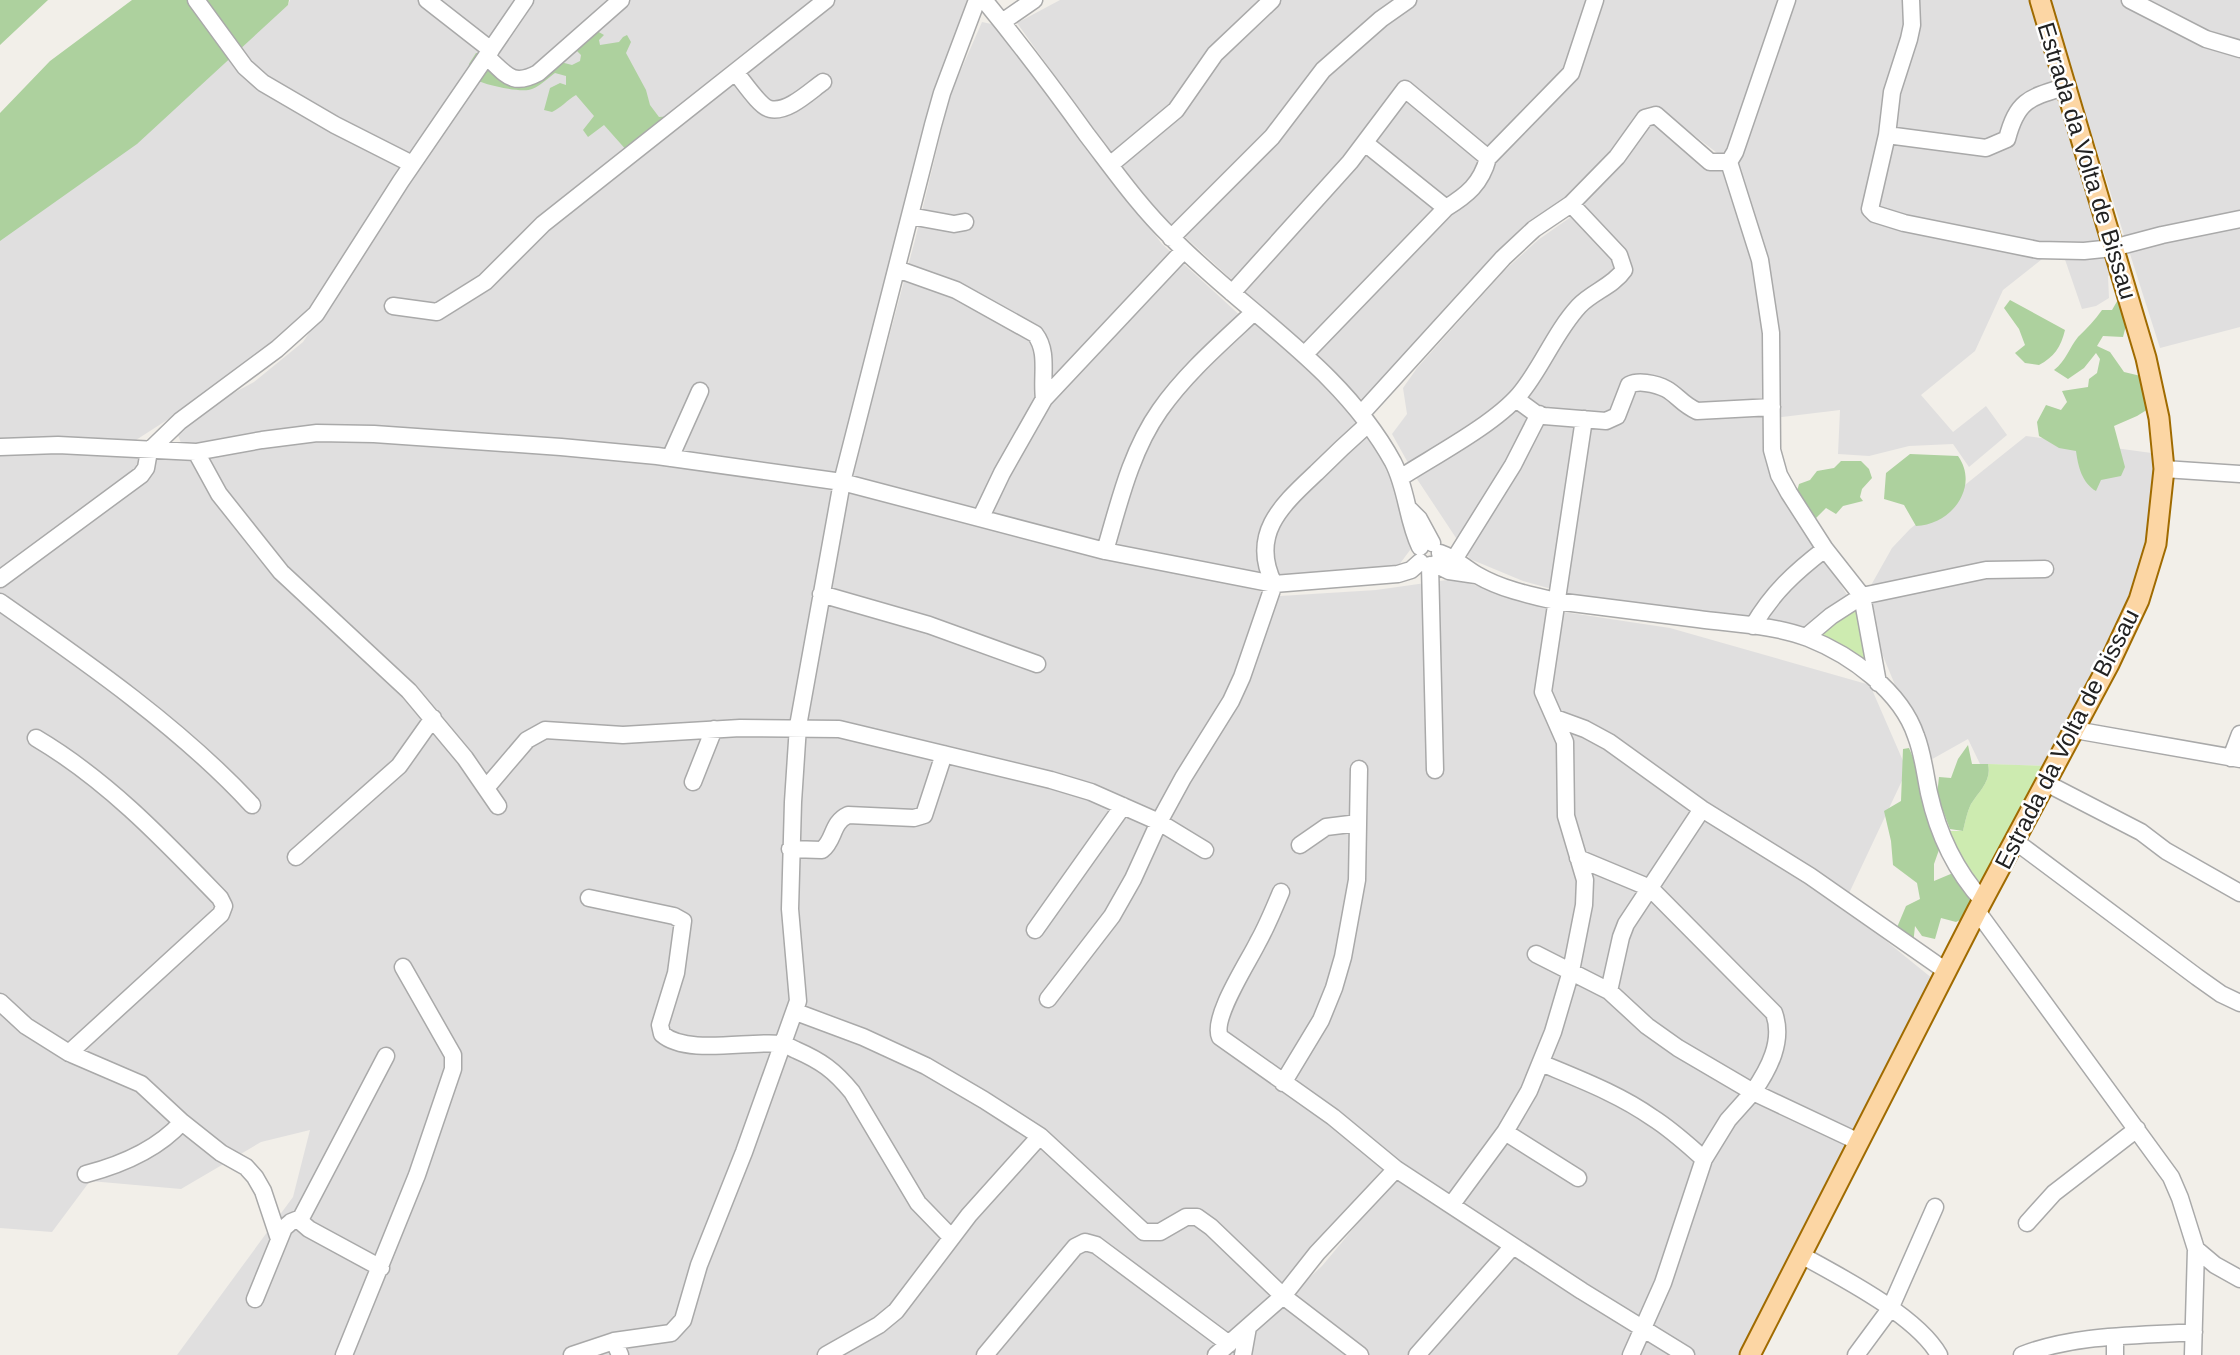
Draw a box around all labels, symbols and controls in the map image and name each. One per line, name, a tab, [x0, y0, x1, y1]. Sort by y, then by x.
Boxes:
street label: Estrada da Volta de Bissau	[2032, 19, 2143, 303]
street label: Estrada da Volta de Bissau	[1989, 604, 2144, 873]

